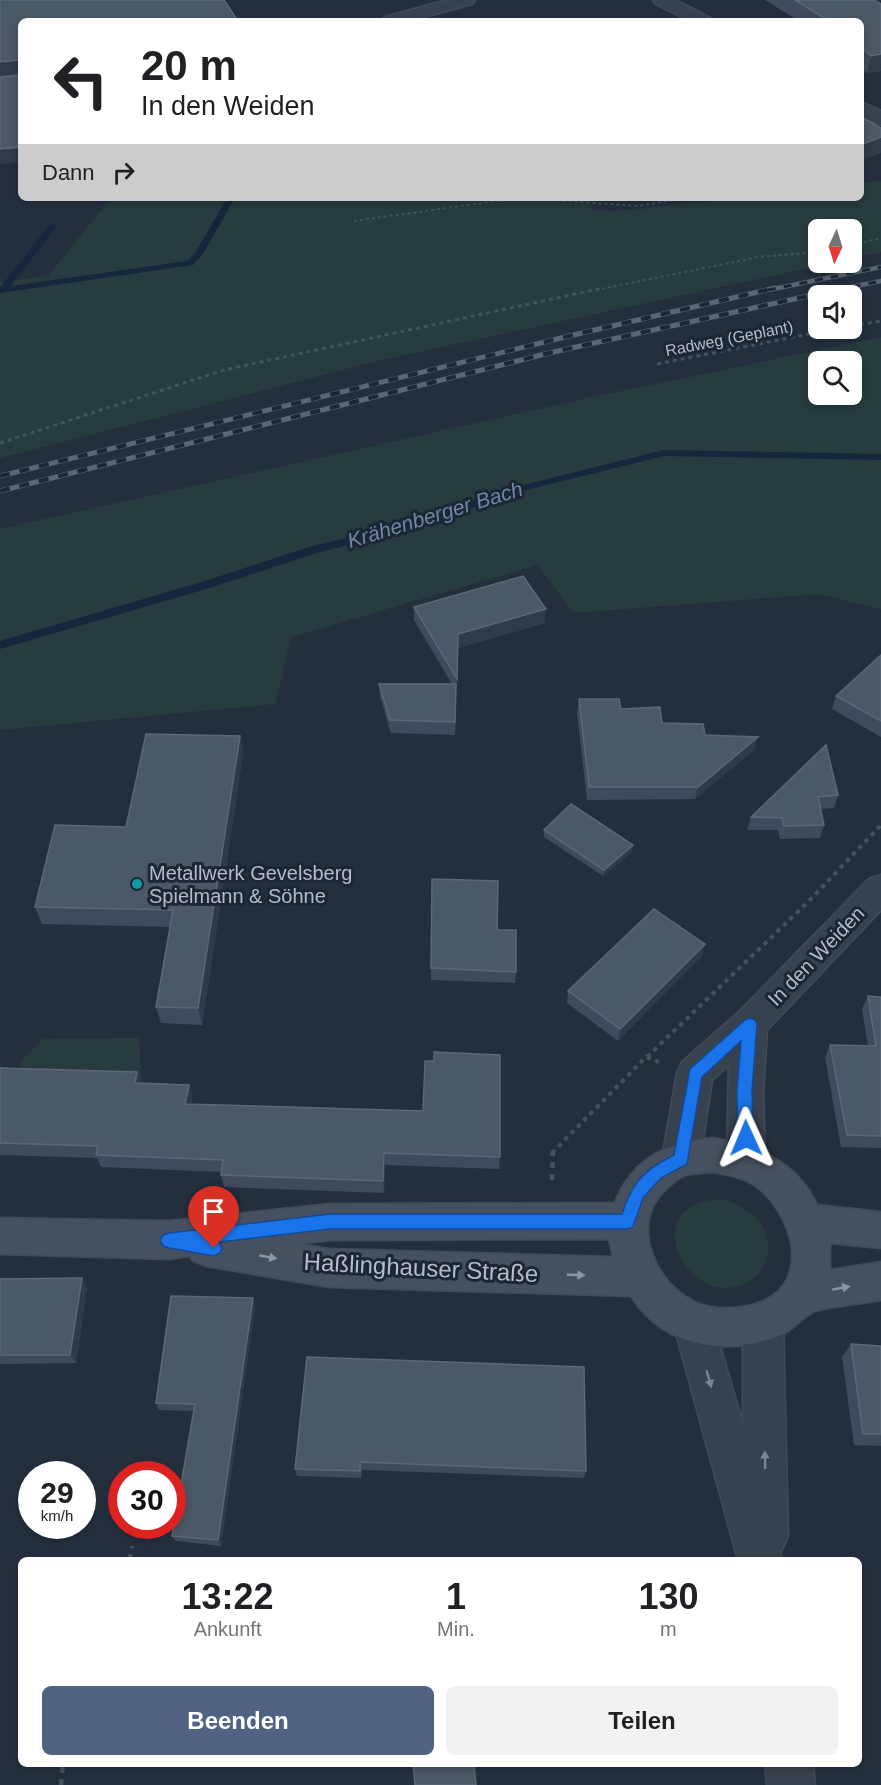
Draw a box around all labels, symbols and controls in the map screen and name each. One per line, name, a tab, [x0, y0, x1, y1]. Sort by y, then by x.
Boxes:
icon: left	[42, 42, 120, 120]
text: 20 m	[141, 42, 237, 89]
text: In den Weiden	[141, 91, 315, 121]
icon: right	[107, 156, 140, 189]
text: Dann	[42, 160, 95, 185]
north arrow	[808, 219, 862, 273]
map controls	[808, 219, 862, 405]
button: sound	[808, 285, 862, 339]
street label: Radweg (Geplant)	[664, 318, 794, 359]
button: search	[808, 351, 862, 405]
water label: Krähenberger Bach	[344, 477, 525, 552]
place label: Metallwerk Gevelsberg Spielmann & Söhne	[149, 862, 352, 907]
marker: Metallwerk Gevelsberg Spielmann & Söhne	[130, 877, 144, 891]
street label: In den Weiden	[763, 902, 869, 1010]
position arrow	[714, 1106, 778, 1170]
pin	[188, 1186, 239, 1248]
icon: arrive	[197, 1195, 230, 1228]
street label: Haßlinghauser Straße	[303, 1248, 539, 1287]
one-way arrow	[258, 1253, 277, 1262]
one-way arrow	[566, 1270, 585, 1280]
one-way arrow	[831, 1283, 850, 1292]
one-way arrow	[705, 1370, 714, 1388]
one-way arrow	[760, 1450, 770, 1469]
speed limit sign: 30	[108, 1461, 186, 1539]
text: 29	[40, 1476, 74, 1509]
text: km/h	[41, 1507, 73, 1524]
text: 13:22	[182, 1576, 274, 1617]
text: 1	[446, 1576, 466, 1617]
text: 130	[638, 1576, 698, 1617]
text: Ankunft	[194, 1618, 261, 1640]
text: Min.	[437, 1618, 475, 1640]
text: m	[660, 1618, 677, 1640]
button: Beenden	[42, 1686, 434, 1755]
button: Teilen	[446, 1686, 838, 1755]

